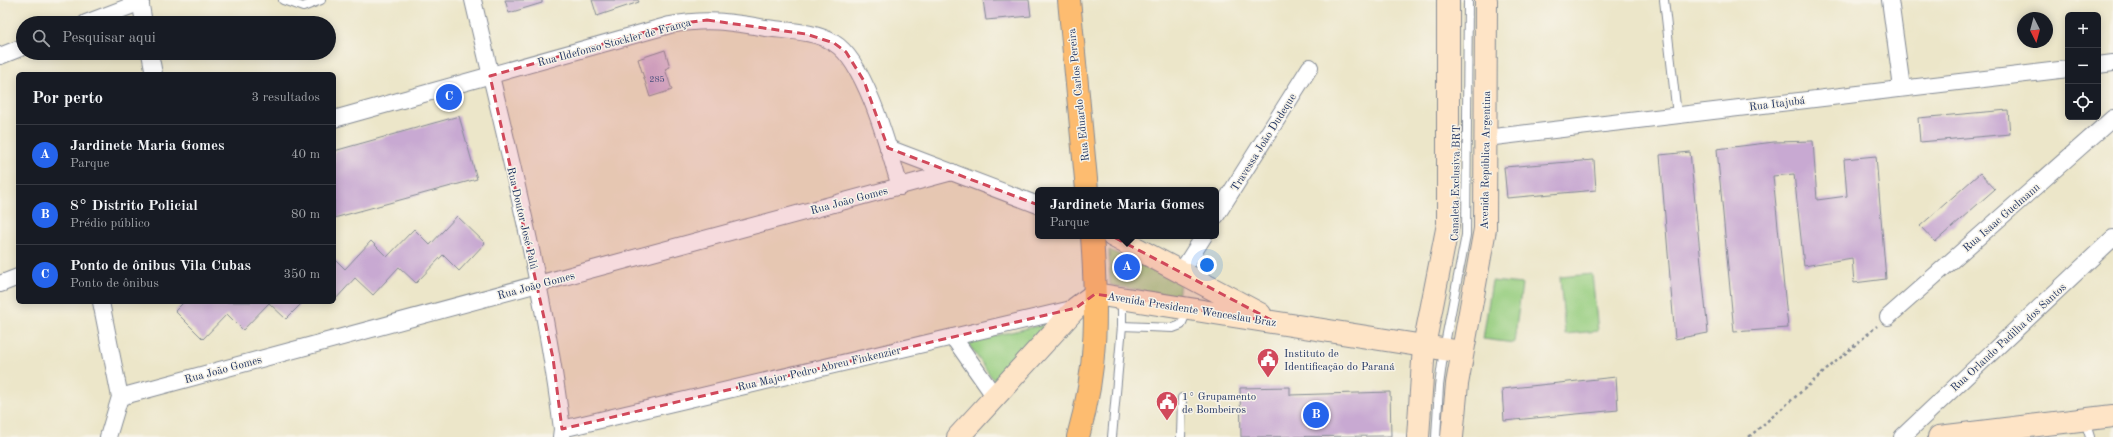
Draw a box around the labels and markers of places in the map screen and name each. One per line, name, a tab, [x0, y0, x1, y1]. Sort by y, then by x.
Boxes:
pin: C	[436, 82, 462, 112]
pin: A	[1114, 252, 1140, 282]
public building icon: Instituto de Identificação do Paraná	[1255, 346, 1281, 379]
place label: Instituto de Identificação do Paraná	[1284, 349, 1395, 373]
public building icon: 1° Grupamento de Bombeiros	[1154, 389, 1180, 422]
place label: 1° Grupamento de Bombeiros	[1182, 392, 1256, 416]
pin: B	[1303, 400, 1329, 430]

